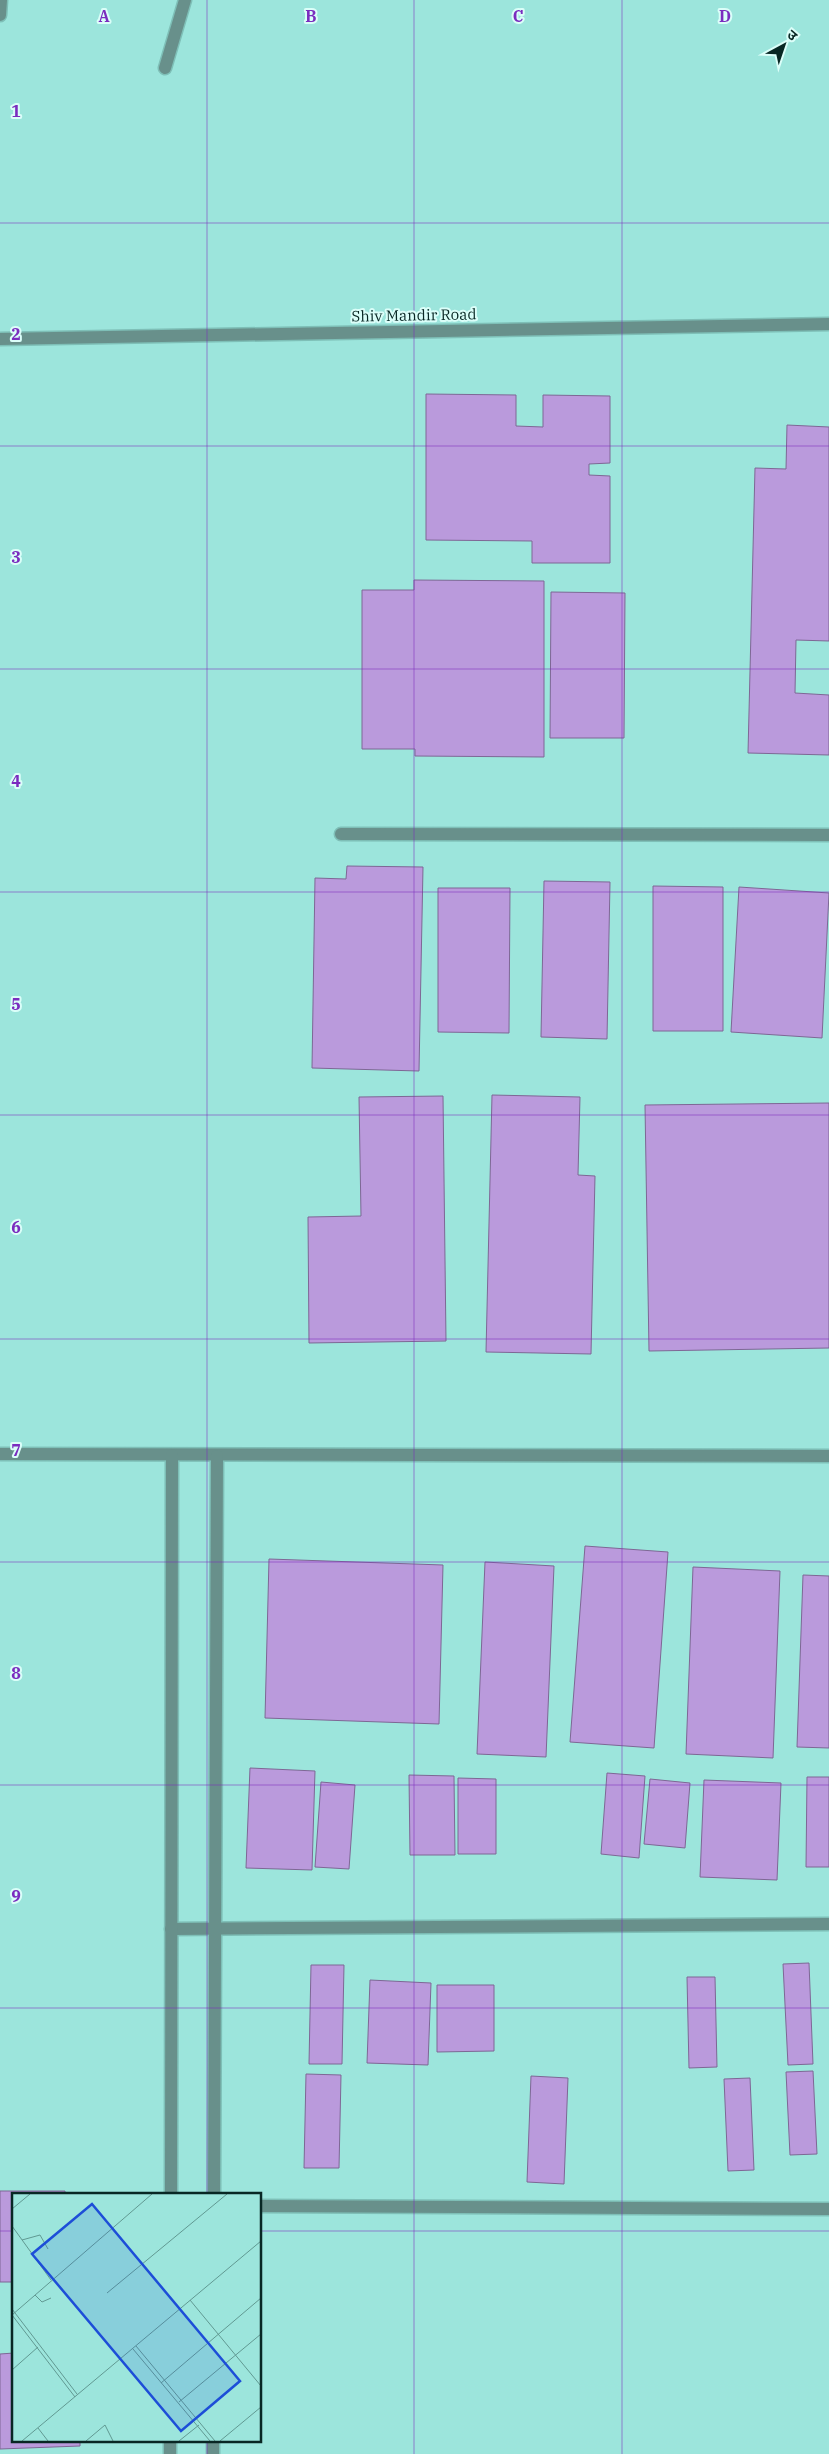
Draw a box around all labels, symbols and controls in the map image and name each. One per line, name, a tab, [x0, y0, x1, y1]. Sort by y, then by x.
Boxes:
text: A	[98, 6, 110, 26]
text: B	[305, 6, 317, 26]
text: C	[513, 6, 523, 26]
text: D	[719, 6, 731, 26]
north arrow	[759, 20, 809, 70]
text: उ	[783, 26, 802, 45]
text: 1	[11, 101, 21, 121]
street label: Shiv Mandir Road	[351, 304, 477, 326]
text: 2	[11, 324, 21, 344]
text: 3	[11, 547, 21, 567]
text: 4	[11, 771, 21, 791]
text: 5	[11, 994, 21, 1014]
text: 6	[11, 1217, 21, 1237]
text: 7	[11, 1440, 21, 1460]
text: 8	[11, 1663, 21, 1683]
text: 9	[11, 1886, 21, 1906]
inset map	[12, 2193, 261, 2442]

